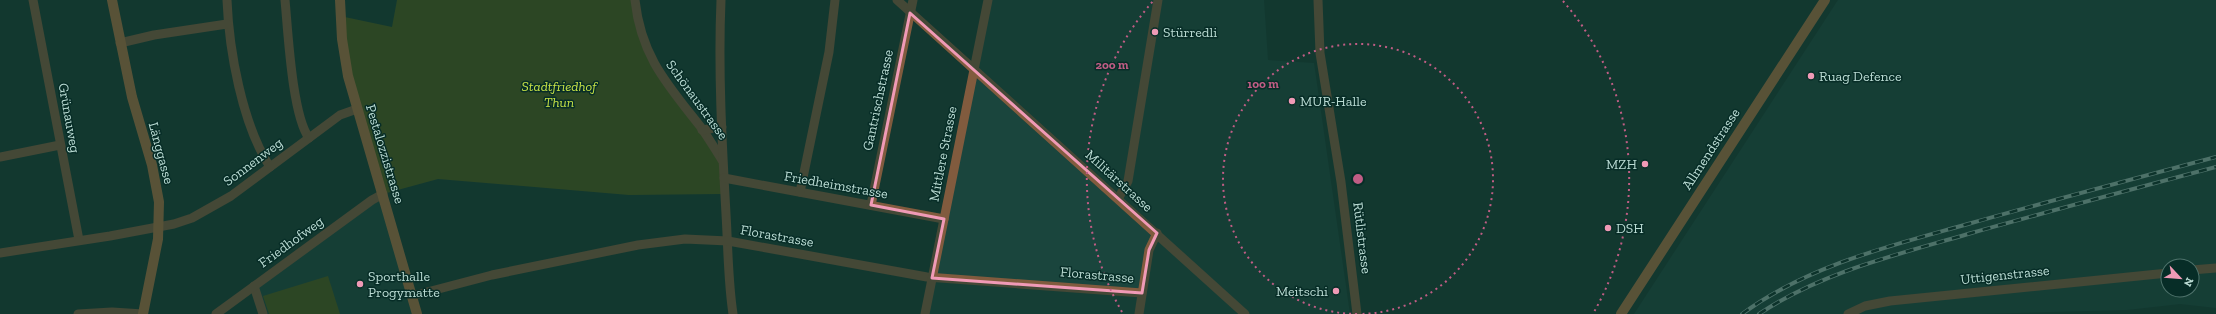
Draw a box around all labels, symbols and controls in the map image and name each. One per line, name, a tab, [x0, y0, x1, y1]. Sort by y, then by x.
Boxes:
place label: Stürredli	[1163, 24, 1217, 41]
marker: Stürredli	[1150, 27, 1160, 37]
street label: Gantrischstrasse	[859, 48, 897, 152]
street label: Schönaustrasse	[662, 57, 732, 144]
text: 200 m	[1095, 58, 1129, 72]
place label: Ruag Defence	[1819, 68, 1902, 85]
marker: Ruag Defence	[1806, 71, 1816, 81]
text: 100 m	[1247, 77, 1279, 91]
park label: Stadtfriedhof Thun	[521, 78, 598, 111]
street label: Grünauweg	[54, 82, 84, 155]
place label: MUR-Halle	[1300, 93, 1367, 110]
marker: MUR-Halle	[1287, 96, 1297, 106]
street label: Pestalozzistrasse	[362, 102, 408, 206]
street label: Mittlere Strasse	[925, 104, 961, 203]
street label: Allmendstrasse	[1678, 105, 1744, 193]
street label: Länggasse	[145, 120, 178, 186]
street label: Sonnenweg	[220, 134, 286, 190]
street label: Militärstrasse	[1082, 146, 1156, 216]
place label: MZH	[1606, 156, 1637, 173]
marker: MZH	[1640, 159, 1650, 169]
street label: Friedheimstrasse	[783, 168, 890, 203]
centre of rings	[1351, 172, 1365, 186]
street label: Rütlistrasse	[1349, 201, 1375, 275]
street label: Friedhofweg	[255, 213, 327, 271]
place label: DSH	[1616, 220, 1644, 237]
street label: Florastrasse	[739, 221, 815, 251]
marker: DSH	[1603, 223, 1613, 233]
north arrow	[2160, 258, 2200, 298]
street label: Uttigenstrasse	[1960, 262, 2051, 288]
street label: Florastrasse	[1059, 263, 1135, 287]
place label: Sporthalle Progymatte	[368, 268, 440, 301]
text: N	[2181, 276, 2196, 289]
marker: Sporthalle Progymatte	[355, 279, 365, 289]
place label: Meitschi	[1276, 283, 1328, 300]
marker: Meitschi	[1331, 286, 1341, 296]

